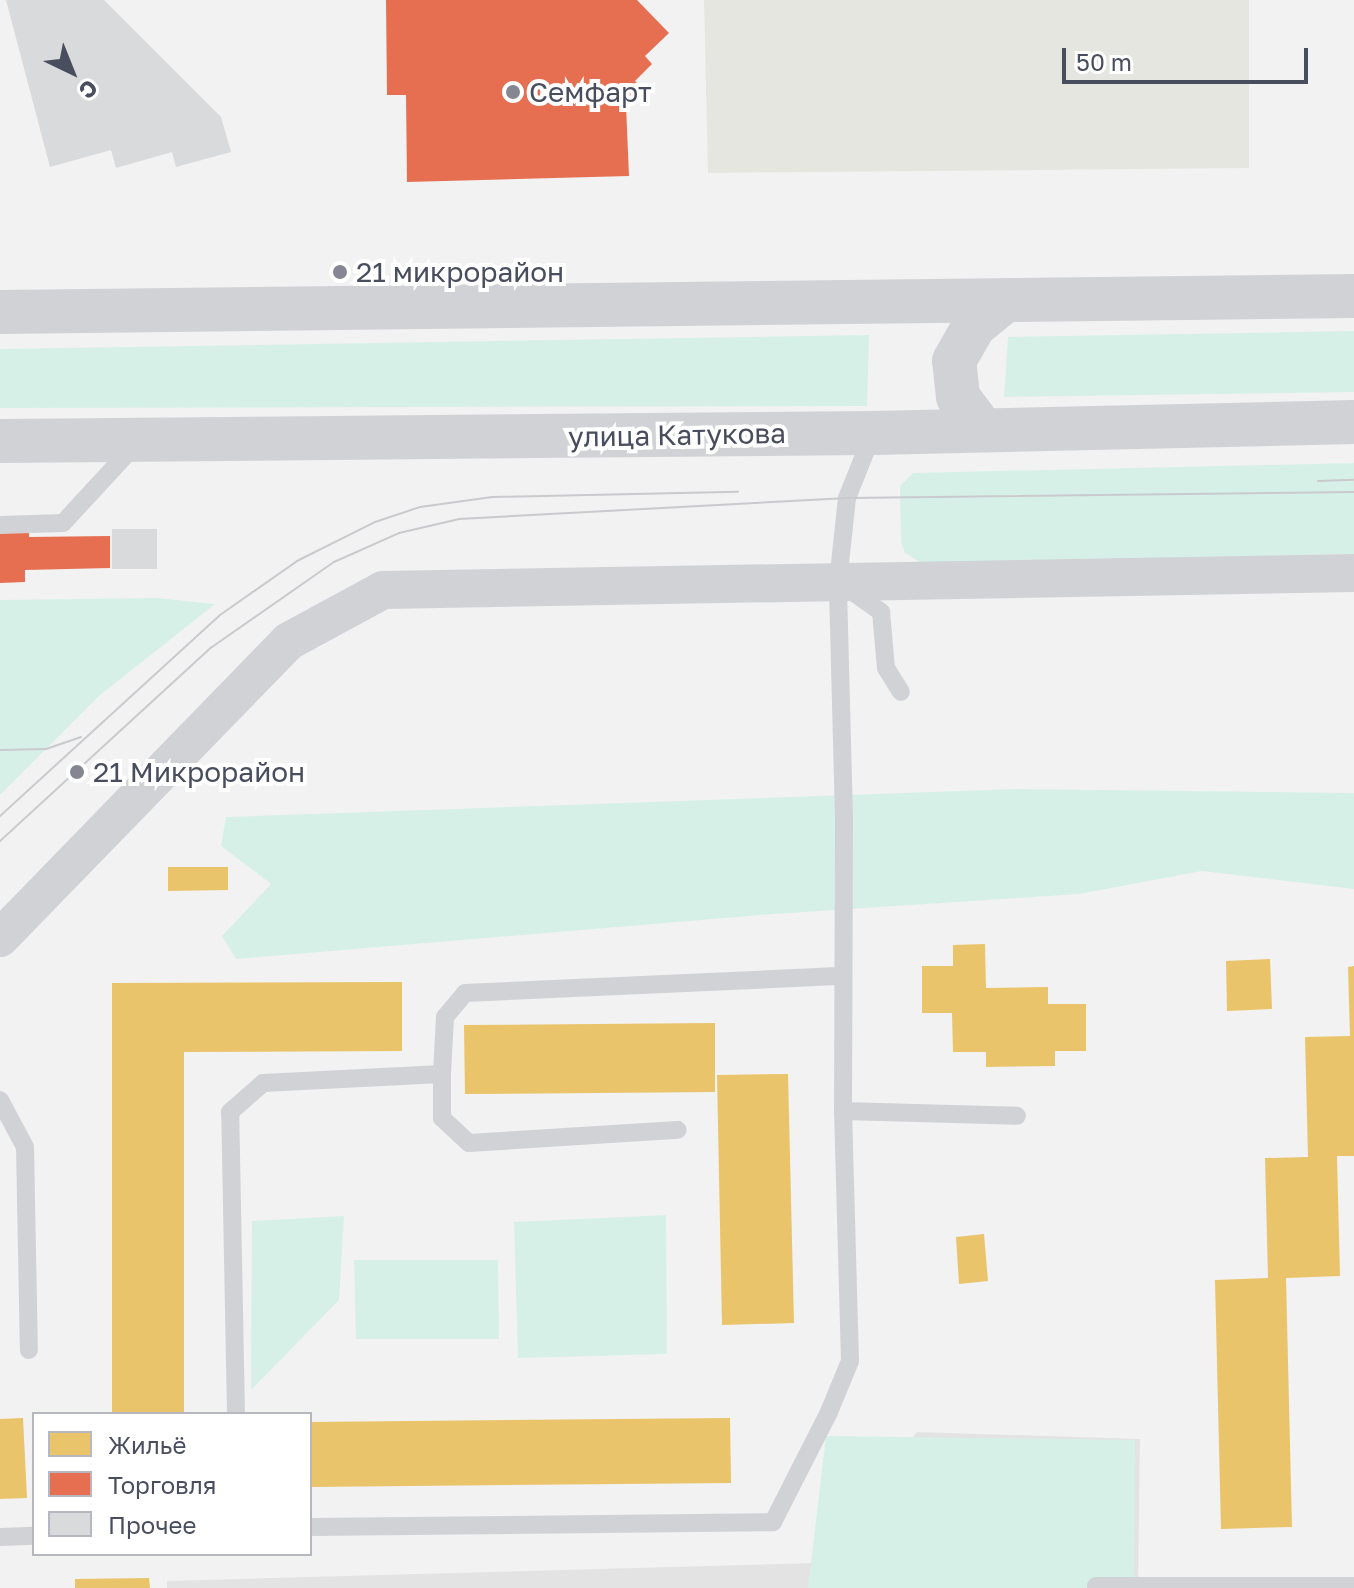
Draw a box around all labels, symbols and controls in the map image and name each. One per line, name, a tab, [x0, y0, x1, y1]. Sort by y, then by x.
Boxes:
north arrow	[32, 32, 112, 112]
scale bar	[1066, 32, 1312, 82]
text: 50 m	[1076, 47, 1132, 76]
text: С	[74, 75, 104, 105]
place label: Семфарт	[529, 75, 652, 109]
marker: Семфарт	[504, 83, 522, 101]
place label: 21 микрорайон	[356, 255, 564, 289]
marker: 21 микрорайон	[331, 263, 349, 281]
street label: улица Катукова	[568, 416, 786, 454]
place label: 21 Микрорайон	[93, 755, 305, 789]
marker: 21 Микрорайон	[68, 763, 86, 781]
legend	[32, 1412, 312, 1556]
text: Жильё	[108, 1430, 186, 1459]
text: Торговля	[108, 1470, 216, 1499]
text: Прочее	[108, 1510, 196, 1539]

